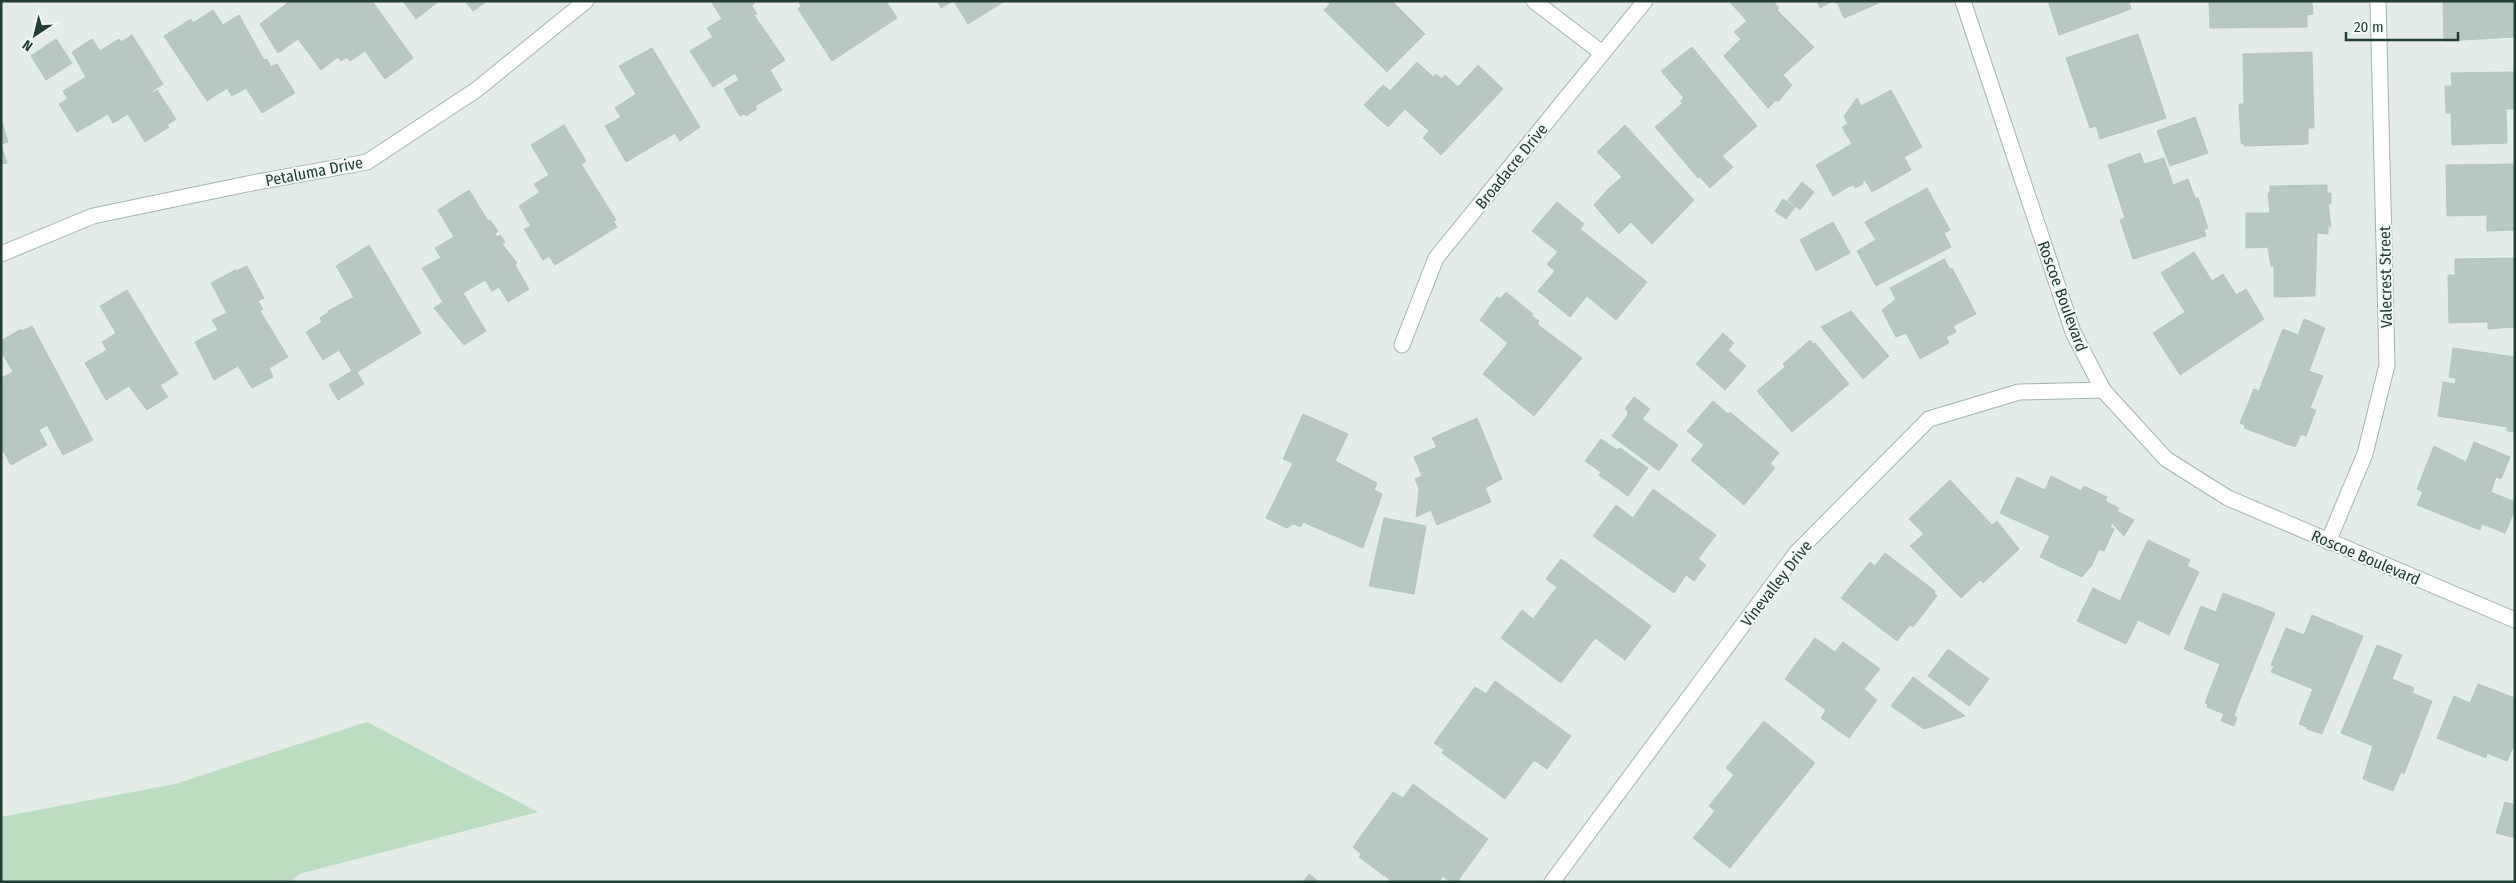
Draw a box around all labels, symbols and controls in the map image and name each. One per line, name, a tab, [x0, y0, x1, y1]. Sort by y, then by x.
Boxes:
north arrow	[10, 10, 60, 60]
scale bar	[2346, 10, 2458, 42]
text: 20 m	[2354, 18, 2384, 36]
text: N	[20, 36, 36, 55]
street label: Broadacre Drive	[1471, 120, 1552, 213]
street label: Petaluma Drive	[264, 153, 365, 190]
street label: Valecrest Street	[2375, 225, 2396, 328]
street label: Roscoe Boulevard	[2034, 238, 2091, 354]
street label: Roscoe Boulevard	[2309, 526, 2423, 589]
street label: Vinevalley Drive	[1737, 536, 1816, 630]

